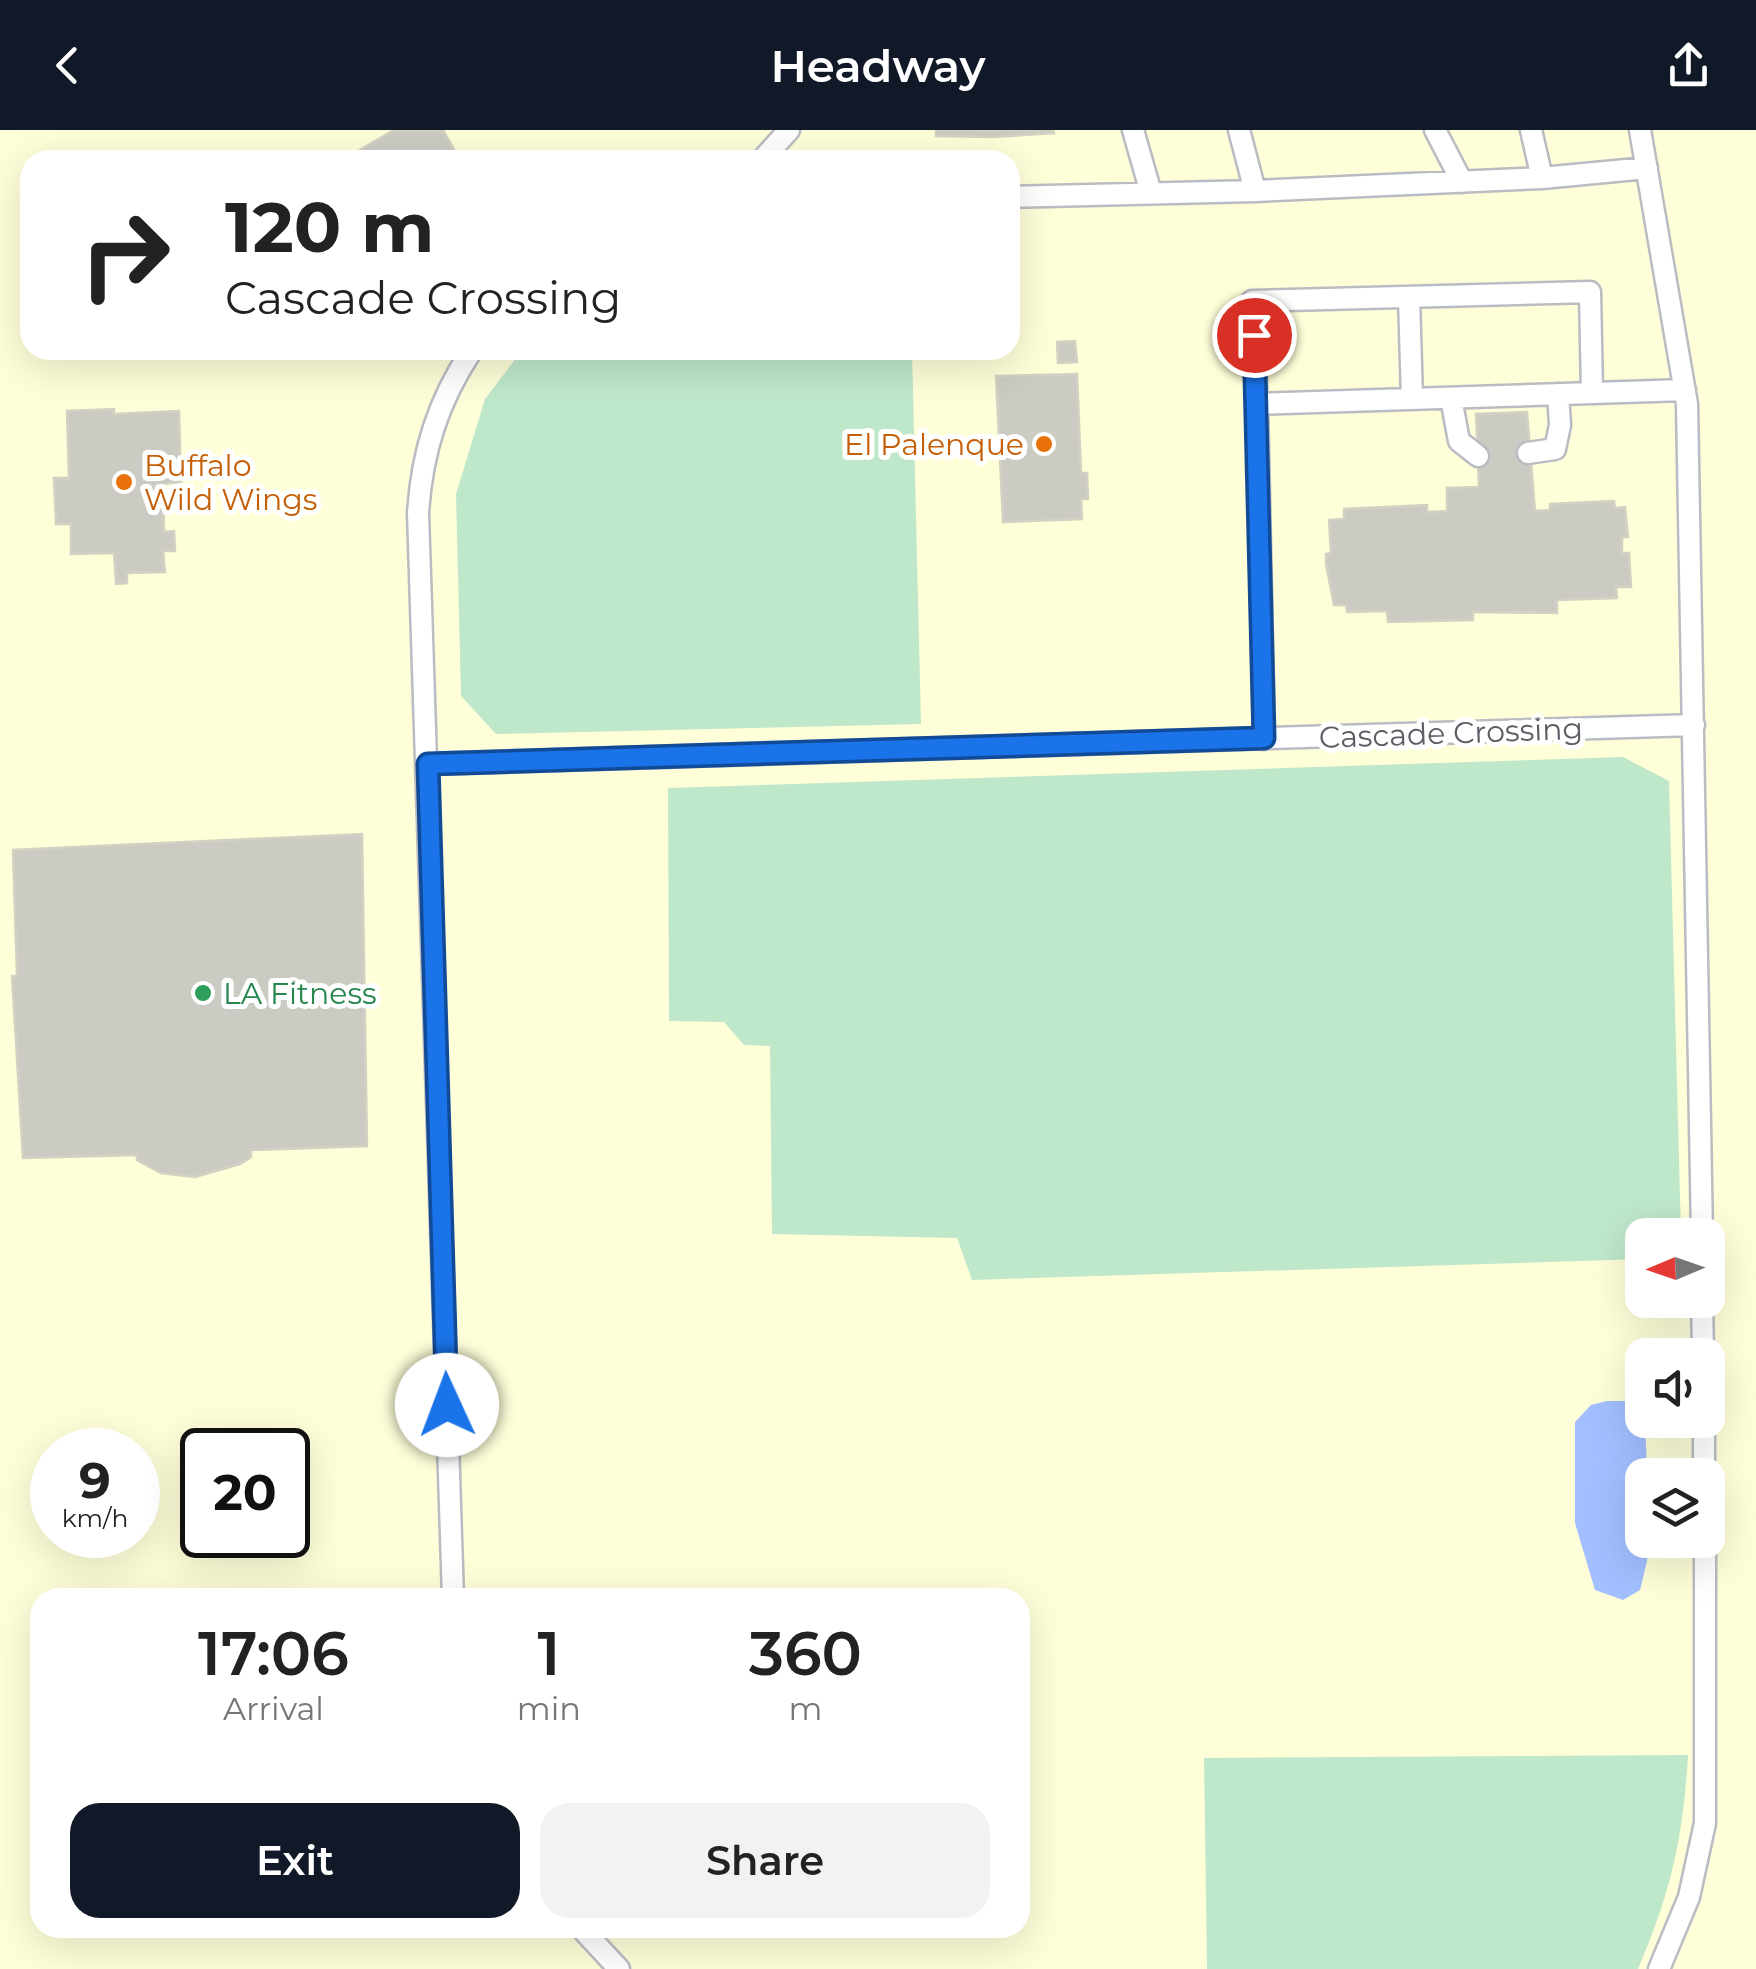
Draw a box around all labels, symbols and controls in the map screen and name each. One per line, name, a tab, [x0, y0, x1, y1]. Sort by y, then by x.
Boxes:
icon: back	[40, 38, 95, 93]
text: Headway	[770, 38, 986, 93]
icon: share	[1661, 38, 1716, 93]
text: 120 m	[225, 184, 435, 270]
icon: right	[60, 190, 190, 320]
text: Cascade Crossing	[225, 270, 621, 325]
pin	[1212, 293, 1297, 378]
icon: arrive	[1227, 308, 1282, 363]
place label: El Palenque	[844, 426, 1024, 463]
marker: El Palenque	[1033, 433, 1055, 455]
place label: Buffalo Wild Wings	[144, 447, 317, 518]
marker: Buffalo Wild Wings	[113, 471, 135, 493]
street label: Cascade Crossing	[1318, 710, 1584, 756]
place label: LA Fitness	[223, 975, 377, 1012]
marker: LA Fitness	[192, 982, 214, 1004]
north arrow	[1625, 1218, 1725, 1318]
map controls	[1625, 1218, 1725, 1558]
button: sound	[1625, 1338, 1725, 1438]
position arrow	[395, 1353, 499, 1457]
speed limit sign: 20	[180, 1428, 310, 1558]
text: 9	[79, 1450, 111, 1511]
button: layers	[1625, 1458, 1725, 1558]
text: km/h	[62, 1503, 128, 1533]
text: 17:06	[198, 1617, 349, 1690]
text: 1	[537, 1617, 560, 1690]
text: 360	[749, 1617, 862, 1690]
text: Arrival	[223, 1689, 324, 1728]
text: min	[517, 1689, 581, 1728]
text: m	[789, 1689, 822, 1728]
button: Exit	[70, 1803, 520, 1918]
button: Share	[540, 1803, 990, 1918]

